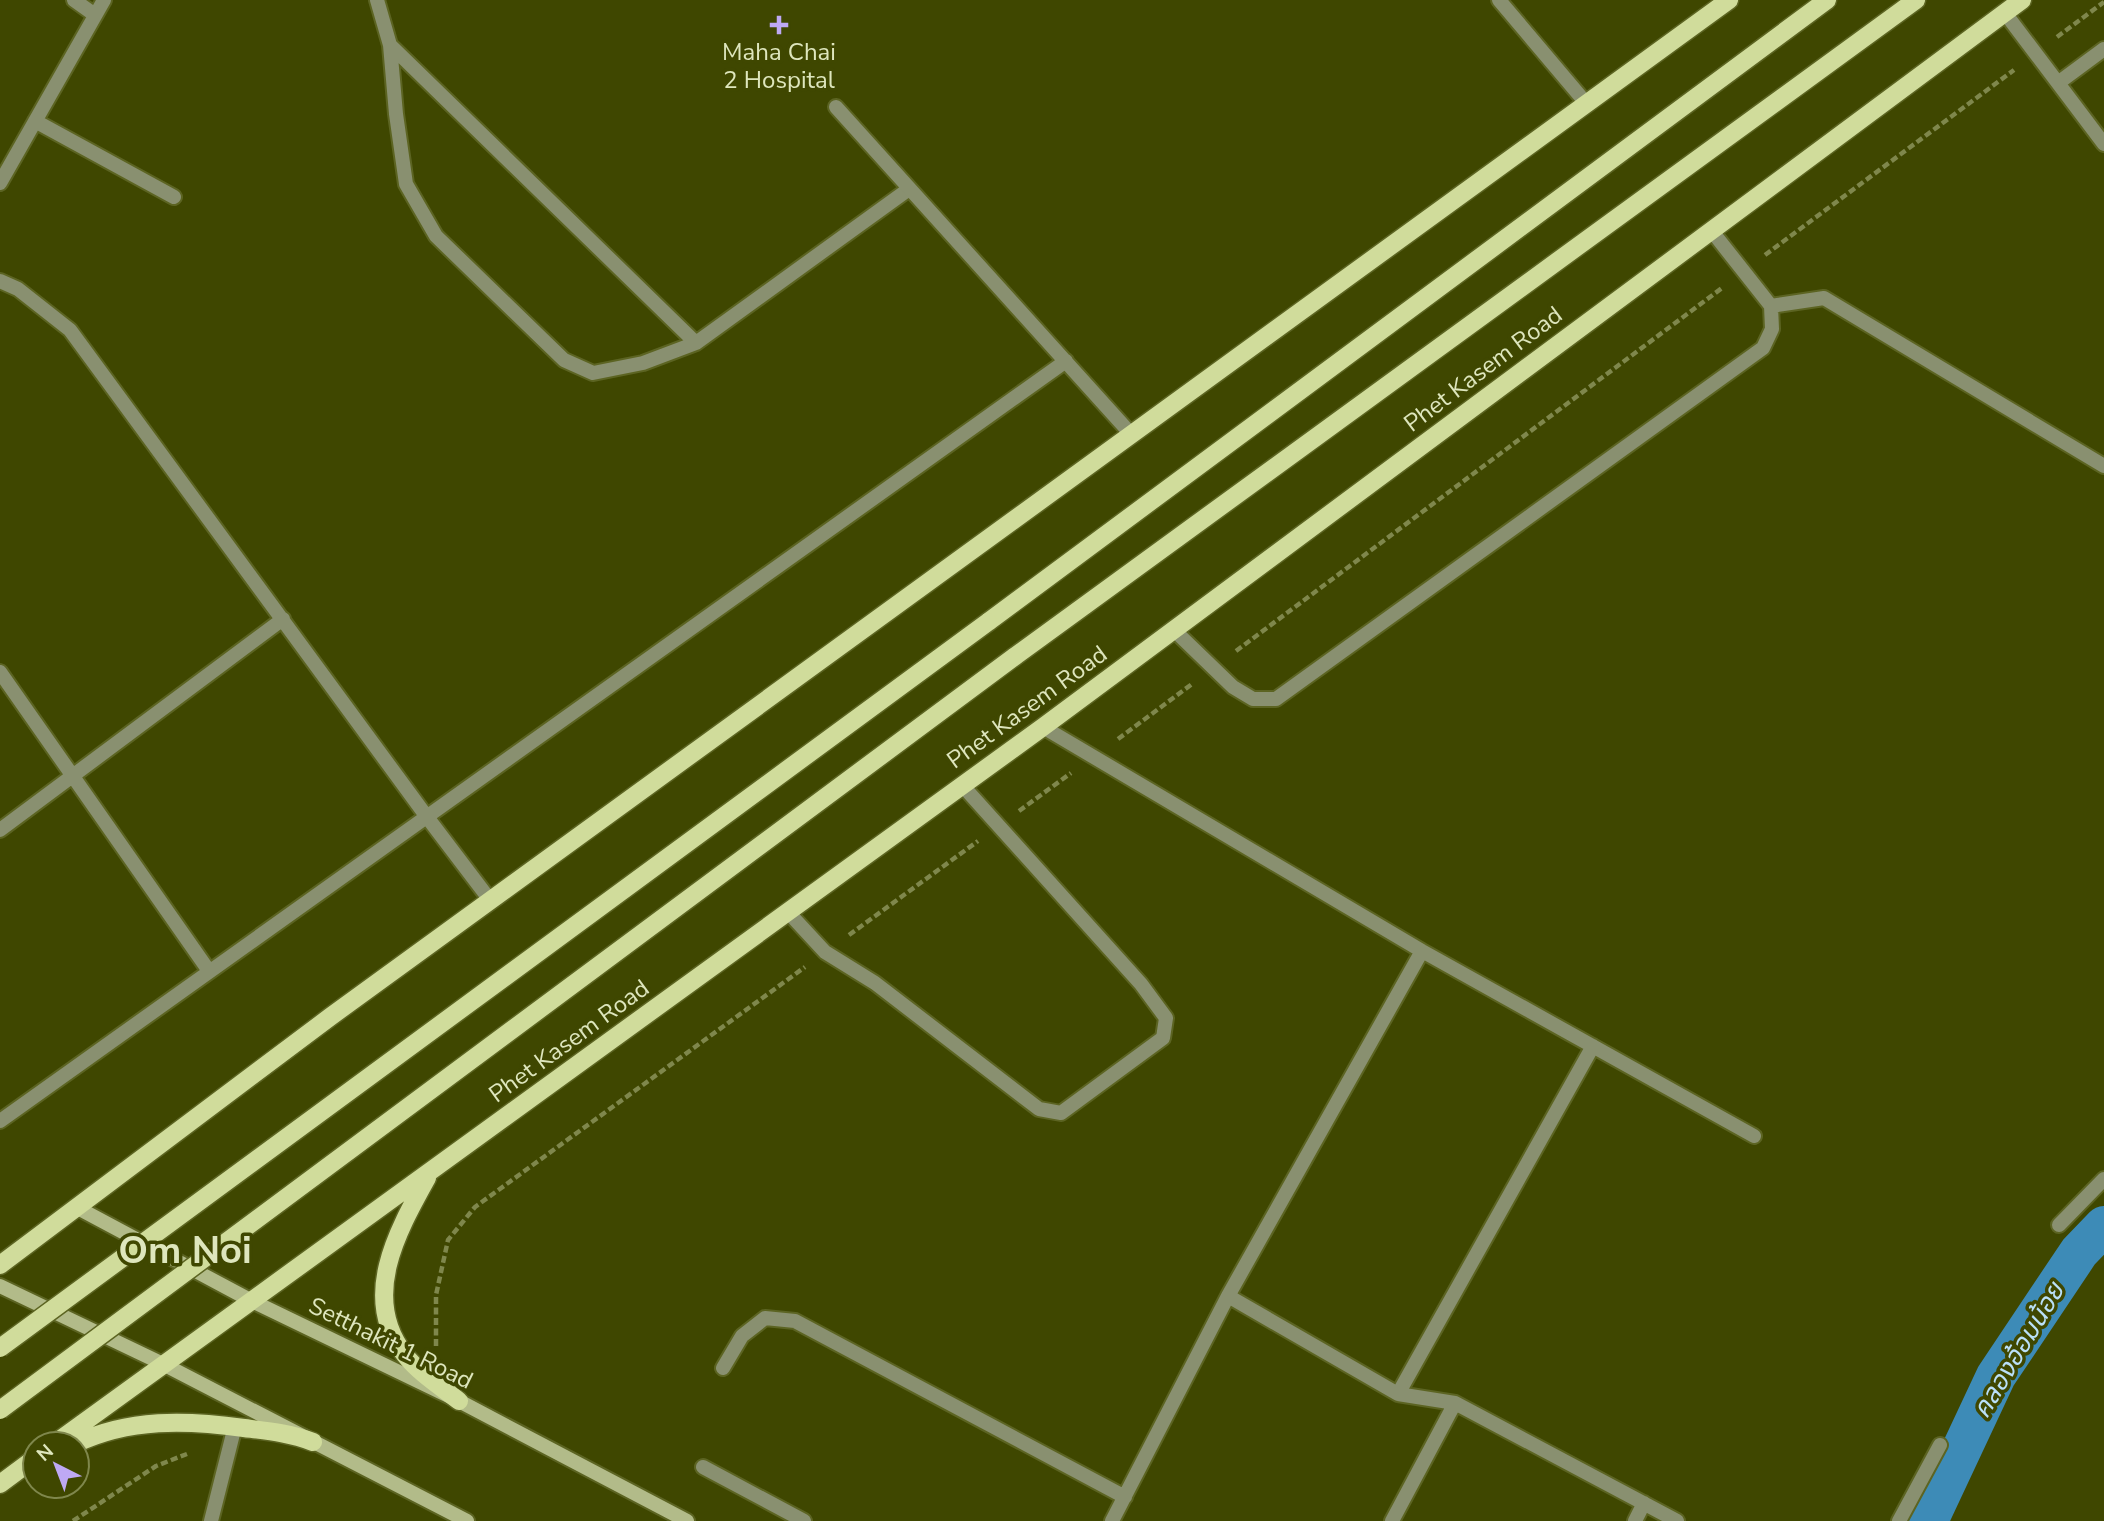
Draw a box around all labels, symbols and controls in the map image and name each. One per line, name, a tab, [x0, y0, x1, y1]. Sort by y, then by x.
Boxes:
marker: Maha Chai 2 Hospital	[769, 15, 789, 35]
place label: Maha Chai 2 Hospital	[722, 36, 836, 96]
street label: Phet Kasem Road	[1397, 299, 1569, 439]
street label: Phet Kasem Road	[940, 638, 1114, 776]
street label: Phet Kasem Road	[482, 972, 656, 1110]
district label: Om Noi	[118, 1225, 252, 1276]
water label: คลองอ้อมน้อย	[1964, 1275, 2073, 1424]
street label: Setthakit 1 Road	[304, 1289, 478, 1397]
north arrow	[21, 1430, 91, 1500]
text: N	[31, 1439, 59, 1468]

